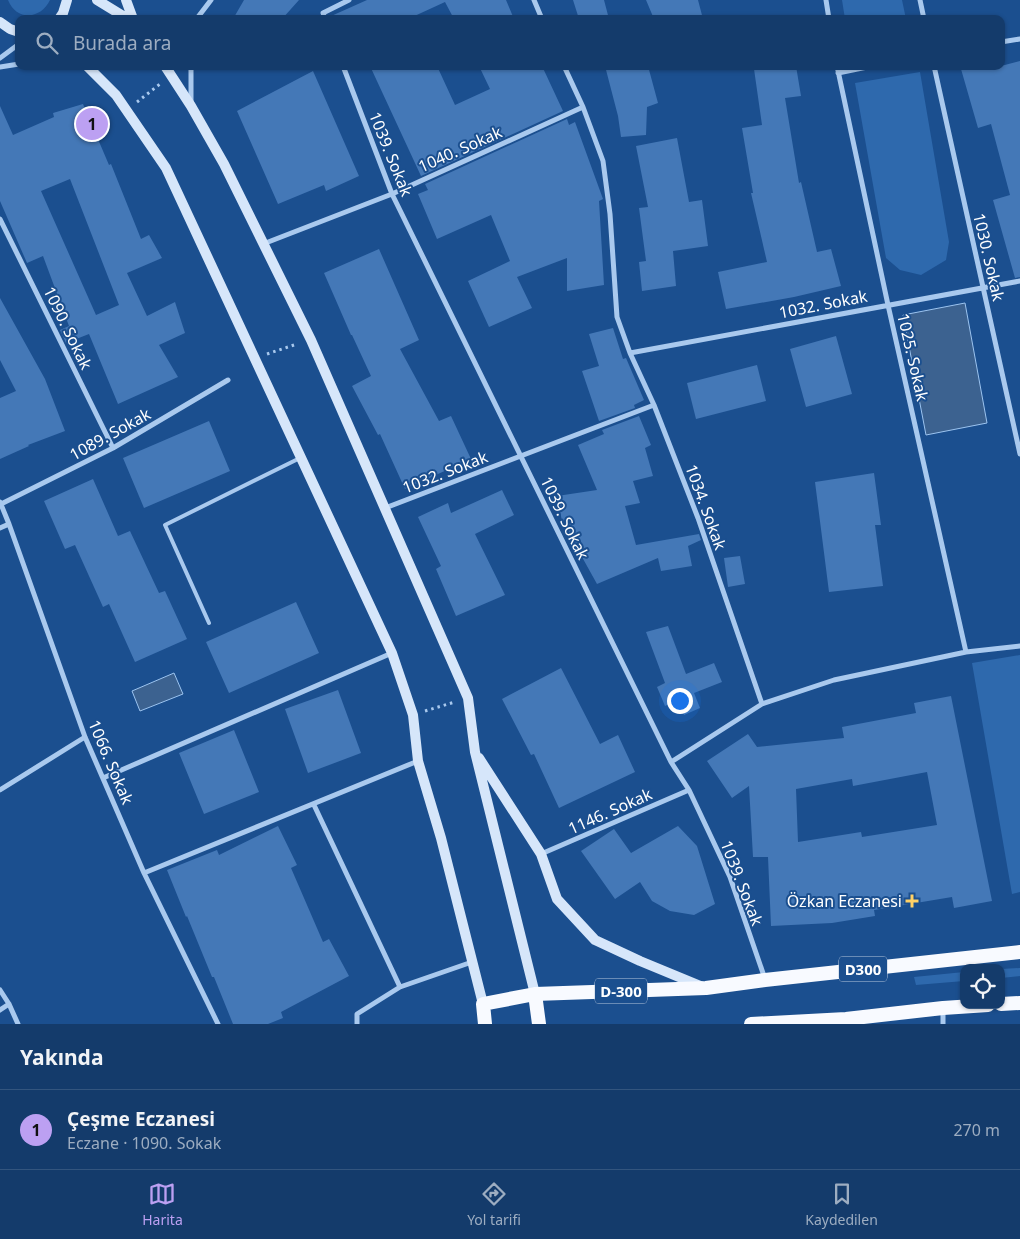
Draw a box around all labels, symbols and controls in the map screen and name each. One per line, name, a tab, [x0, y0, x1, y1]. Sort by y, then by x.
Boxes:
search box	[15, 15, 1005, 70]
icon: search	[33, 29, 61, 57]
text: Burada ara	[73, 30, 171, 56]
pin: 1	[76, 105, 108, 143]
street label: 1039. Sokak	[364, 108, 418, 200]
street label: 1040. Sokak	[415, 121, 506, 177]
street label: 1030. Sokak	[968, 211, 1010, 304]
street label: 1090. Sokak	[38, 283, 98, 373]
street label: 1032. Sokak	[777, 285, 870, 323]
street label: 1025. Sokak	[892, 311, 934, 404]
street label: 1089. Sokak	[65, 402, 155, 465]
street label: 1032. Sokak	[399, 446, 491, 498]
street label: 1034. Sokak	[680, 461, 732, 553]
street label: 1039. Sokak	[535, 473, 595, 563]
your location	[667, 688, 693, 714]
street label: 1066. Sokak	[83, 716, 139, 808]
street label: 1146. Sokak	[565, 783, 656, 839]
street label: 1039. Sokak	[716, 837, 768, 929]
place label: Özkan Eczanesi	[787, 890, 902, 912]
marker: Özkan Eczanesi	[906, 895, 918, 907]
road number: D300	[839, 956, 887, 982]
map controls	[960, 964, 1005, 1009]
button: locate	[960, 964, 1005, 1009]
road number: D-300	[595, 978, 647, 1004]
text: Yakında	[20, 1043, 103, 1071]
text: Çeşme Eczanesi	[67, 1106, 215, 1132]
text: 1	[31, 1119, 41, 1141]
text: 270 m	[953, 1119, 1000, 1141]
text: Eczane · 1090. Sokak	[67, 1132, 221, 1154]
tab: Harita	[142, 1180, 183, 1229]
tab: Yol tarifi	[467, 1180, 521, 1229]
tab: Kaydedilen	[805, 1180, 878, 1229]

